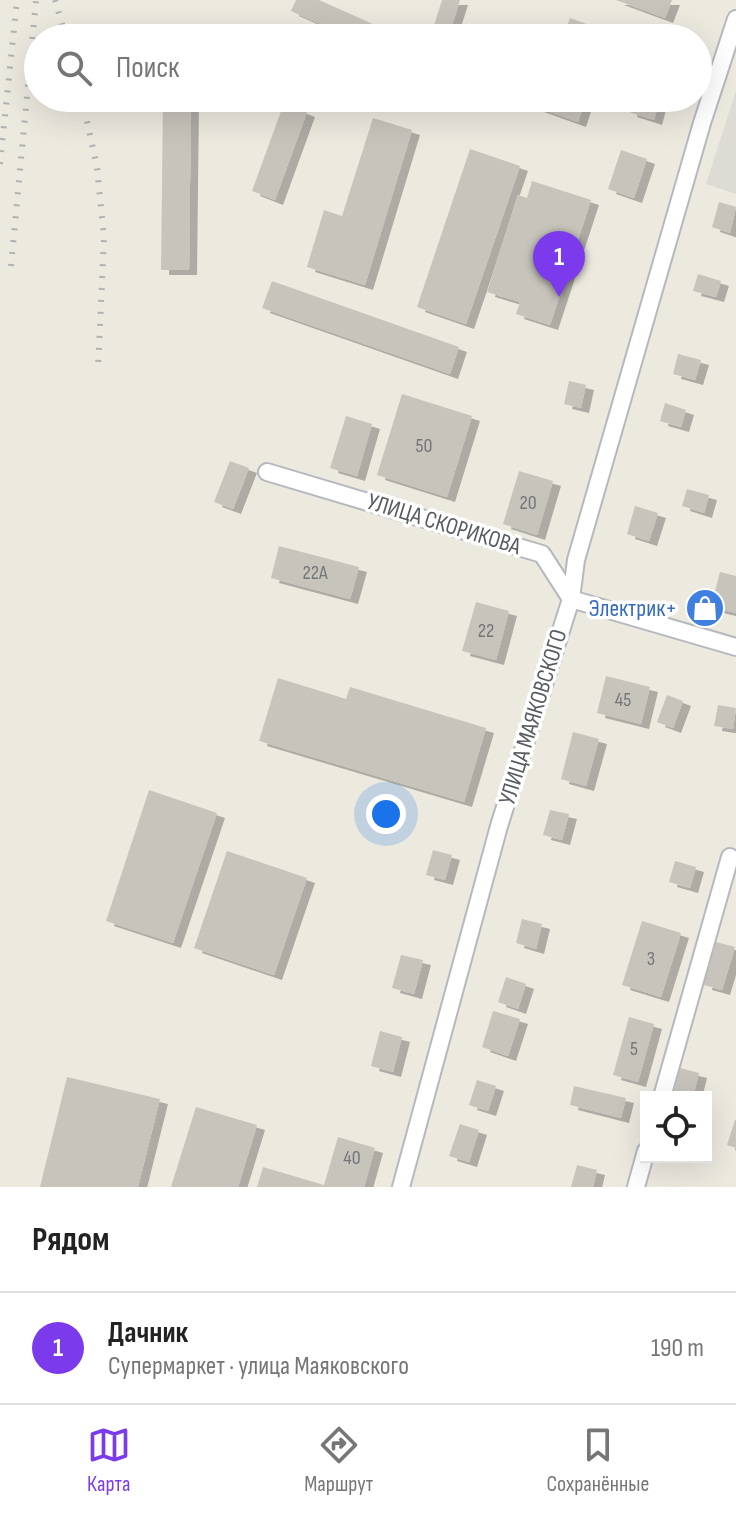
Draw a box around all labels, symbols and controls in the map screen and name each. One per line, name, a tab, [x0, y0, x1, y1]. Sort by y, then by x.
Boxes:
search box	[24, 24, 712, 112]
icon: search	[52, 46, 96, 90]
text: Поиск	[116, 50, 179, 86]
pin: 1	[533, 231, 585, 297]
house number: 50	[416, 434, 432, 458]
street label: УЛИЦА СКОРИКОВА	[364, 487, 525, 561]
house number: 20	[519, 491, 537, 515]
house number: 22А	[302, 561, 328, 585]
shop icon: Электрик+	[684, 587, 726, 629]
place label: Электрик+	[589, 594, 677, 623]
house number: 22	[478, 619, 494, 643]
street label: УЛИЦА МАЯКОВСКОГО	[493, 626, 573, 808]
house number: 45	[615, 688, 631, 712]
your location	[366, 794, 406, 834]
house number: 3	[647, 947, 655, 971]
house number: 5	[630, 1037, 638, 1061]
map controls	[640, 1091, 712, 1163]
button: locate	[640, 1091, 712, 1163]
house number: 40	[343, 1146, 361, 1170]
text: Рядом	[32, 1219, 110, 1260]
text: Дачник	[108, 1315, 188, 1351]
text: 1	[53, 1333, 63, 1364]
text: 190 m	[651, 1333, 704, 1364]
text: Супермаркет · улица Маяковского	[108, 1351, 409, 1382]
tab: Карта	[87, 1423, 131, 1498]
tab: Маршрут	[304, 1423, 373, 1498]
tab: Сохранённые	[547, 1423, 649, 1498]

